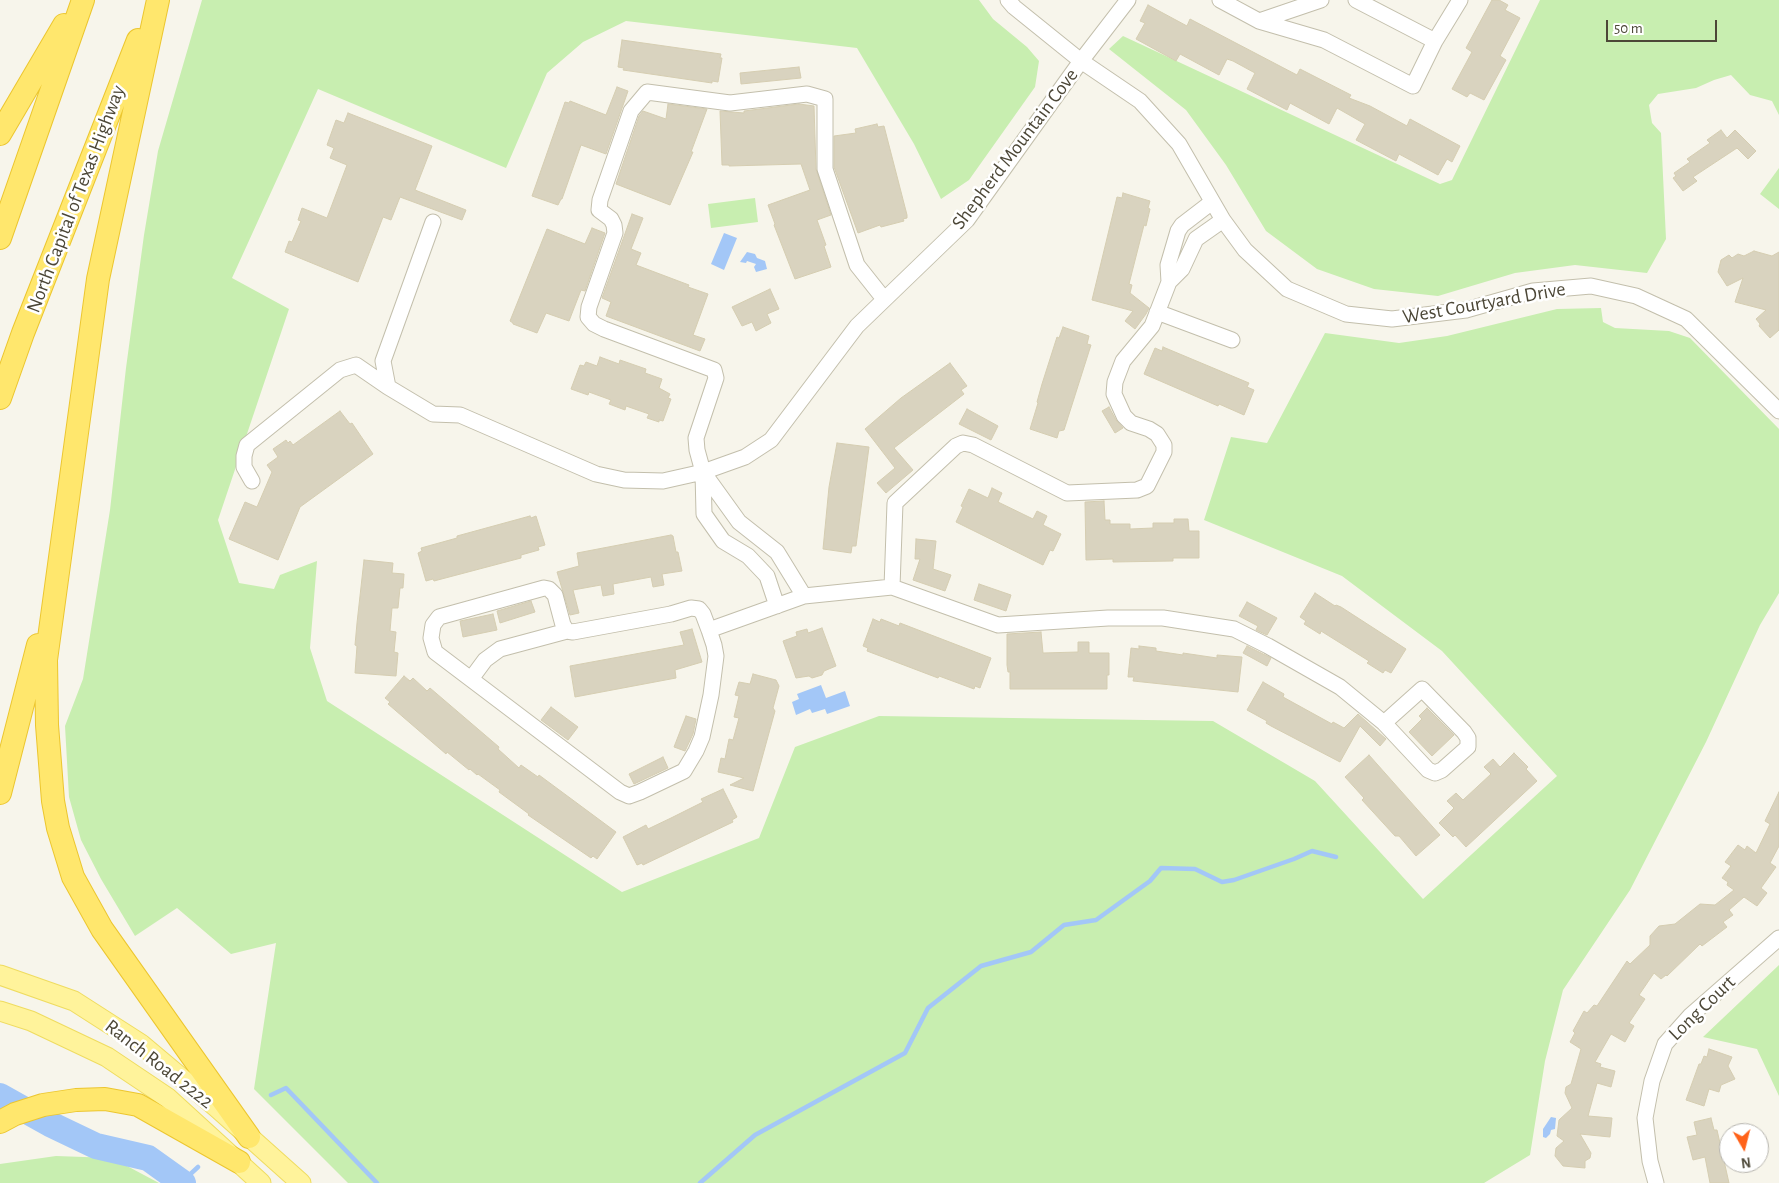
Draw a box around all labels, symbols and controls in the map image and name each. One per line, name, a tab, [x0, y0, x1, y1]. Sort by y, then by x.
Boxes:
scale bar	[1609, 10, 1720, 42]
text: 50 m	[1614, 21, 1643, 36]
street label: Shepherd Mountain Cove	[947, 64, 1083, 234]
street label: North Capital of Texas Highway	[22, 82, 130, 316]
street label: West Courtyard Drive	[1401, 277, 1567, 329]
street label: Long Court	[1664, 970, 1740, 1046]
street label: Ranch Road 2222	[100, 1014, 218, 1114]
north arrow	[1719, 1123, 1769, 1173]
text: N	[1740, 1154, 1752, 1169]

